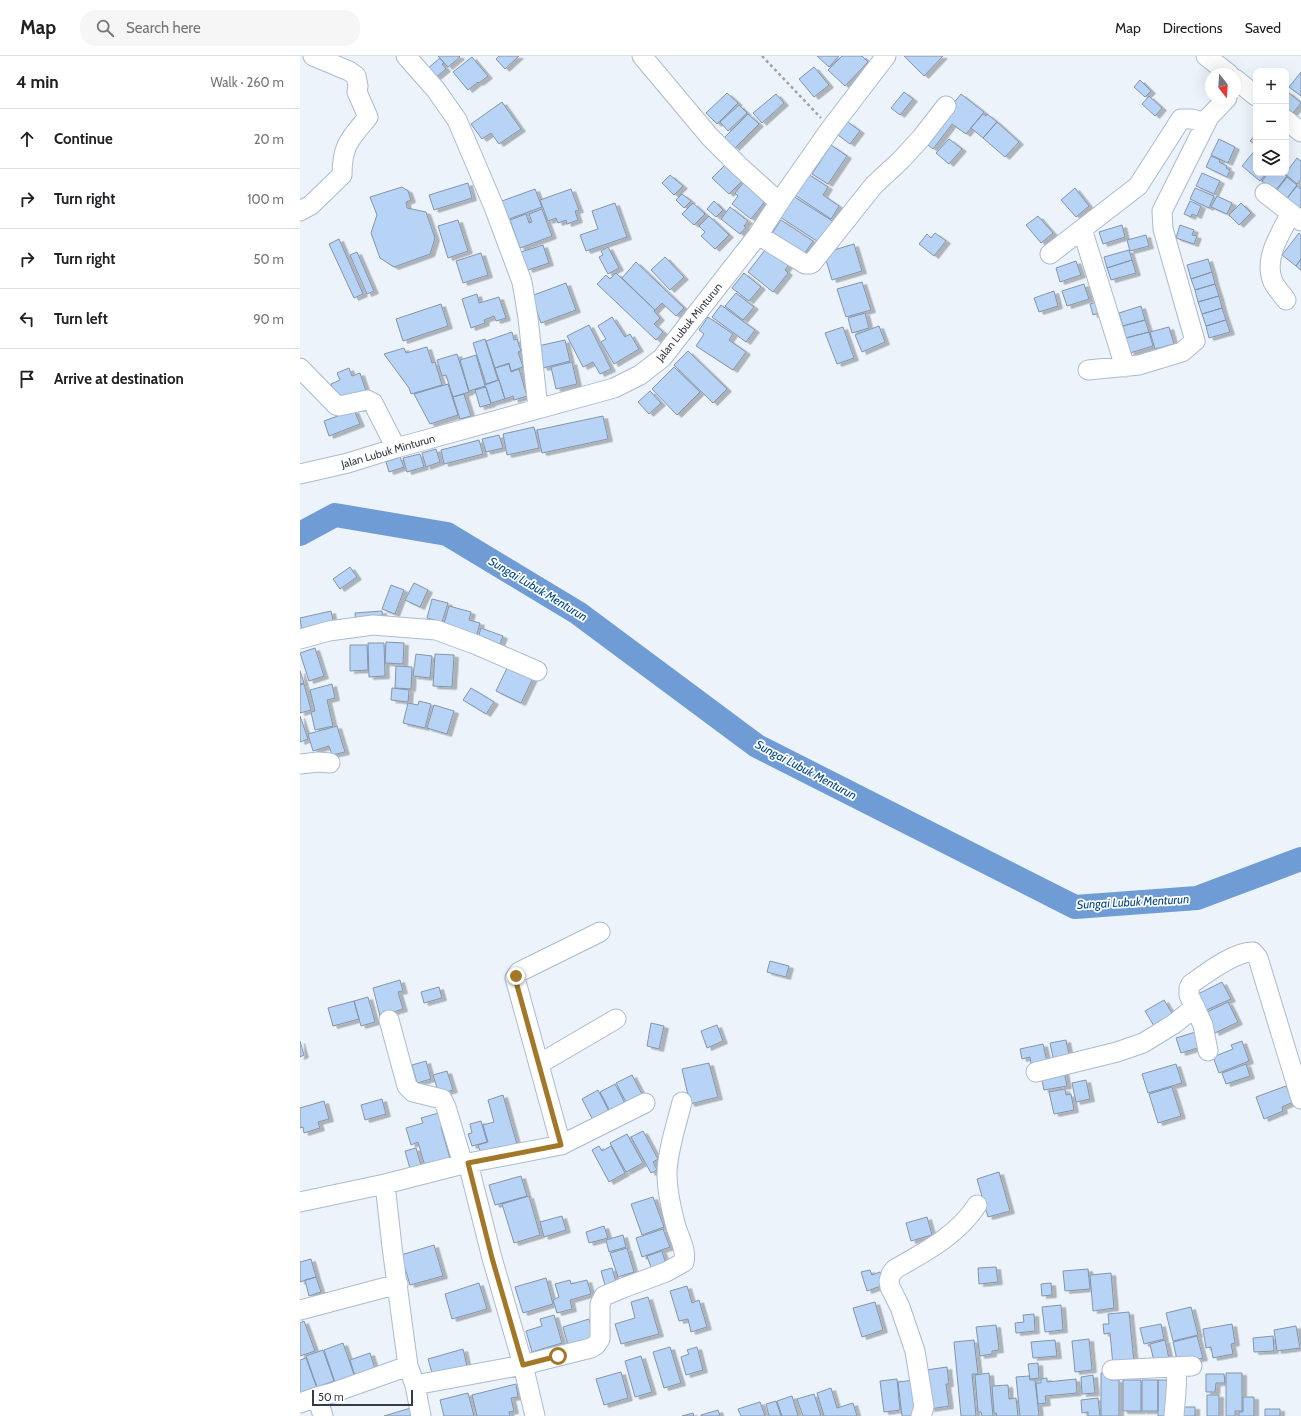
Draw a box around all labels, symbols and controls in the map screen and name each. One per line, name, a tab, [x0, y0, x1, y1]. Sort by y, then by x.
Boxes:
search box	[80, 10, 360, 46]
text: Map	[20, 16, 56, 39]
icon: search	[94, 17, 116, 39]
text: Search here	[126, 19, 201, 37]
text: Map	[1115, 19, 1141, 37]
text: Directions	[1163, 19, 1223, 37]
text: Saved	[1245, 19, 1281, 37]
north arrow	[1205, 68, 1241, 104]
map controls	[1253, 68, 1289, 176]
button: +	[1253, 68, 1289, 104]
text: 4 min	[16, 72, 59, 92]
text: Walk · 260 m	[211, 74, 284, 90]
button: −	[1253, 104, 1289, 140]
icon: ahead	[16, 128, 38, 150]
text: Continue	[54, 130, 113, 148]
text: 20 m	[254, 131, 284, 147]
button: layers	[1253, 140, 1289, 176]
icon: right	[16, 188, 38, 210]
text: Turn right	[54, 190, 115, 208]
text: 100 m	[247, 191, 284, 207]
icon: right	[16, 248, 38, 270]
text: Turn right	[54, 250, 115, 268]
text: 50 m	[254, 251, 284, 267]
street label: Jalan Lubuk Minturun	[652, 280, 725, 365]
icon: left	[16, 308, 38, 330]
text: Turn left	[54, 310, 108, 328]
text: 90 m	[253, 311, 284, 327]
icon: arrive	[16, 368, 38, 390]
text: Arrive at destination	[54, 370, 184, 388]
street label: Jalan Lubuk Minturun	[338, 431, 437, 471]
water label: Sungai Lubuk Menturun	[486, 553, 590, 624]
water label: Sungai Lubuk Menturun	[753, 737, 859, 803]
water label: Sungai Lubuk Menturun	[1076, 891, 1190, 912]
route end	[507, 967, 525, 985]
route start	[549, 1347, 567, 1365]
scale bar	[312, 1388, 413, 1407]
text: 50 m	[318, 1390, 344, 1404]

